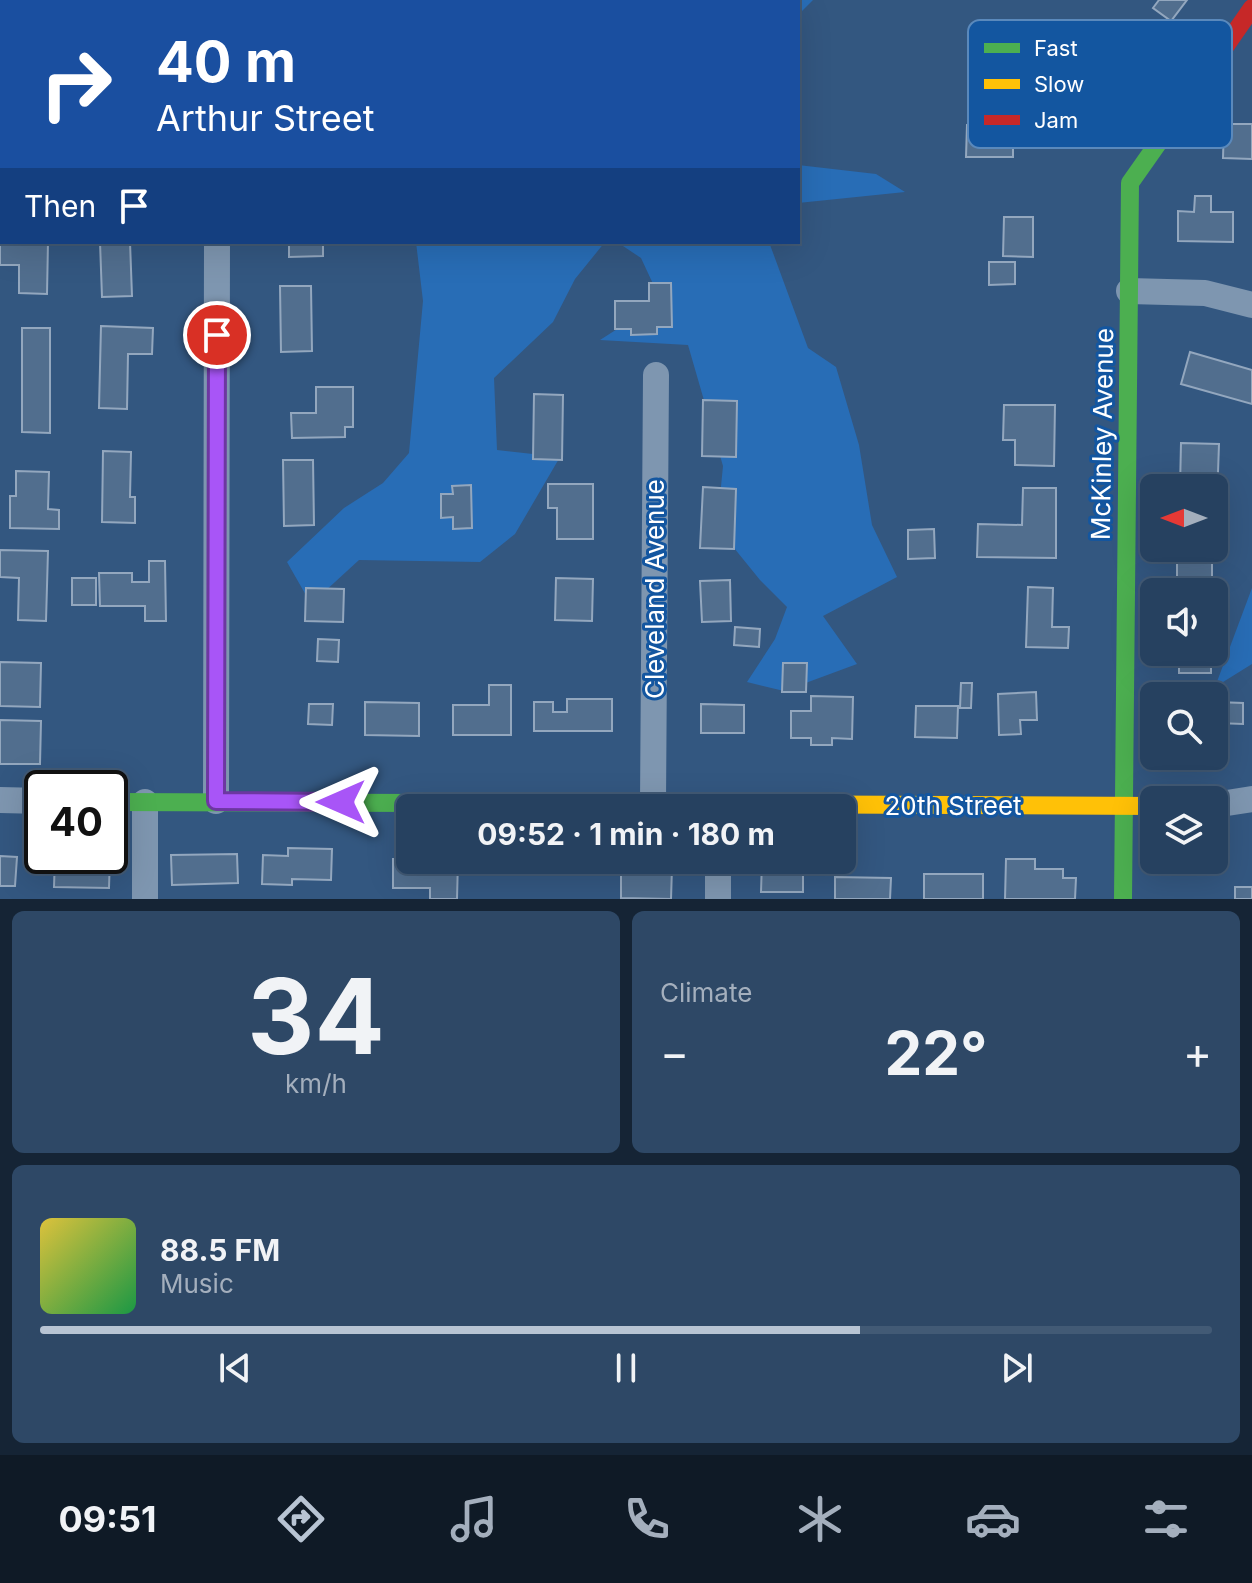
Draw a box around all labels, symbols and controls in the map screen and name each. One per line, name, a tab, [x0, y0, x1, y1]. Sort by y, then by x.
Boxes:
legend	[968, 20, 1232, 148]
text: 40 m	[156, 28, 296, 96]
icon: right	[24, 32, 128, 136]
text: Fast	[1034, 35, 1078, 61]
text: Slow	[1034, 71, 1084, 97]
text: Arthur Street	[156, 96, 375, 140]
text: Jam	[1034, 107, 1078, 133]
icon: arrive	[112, 184, 156, 228]
text: Then	[24, 188, 96, 224]
pin	[183, 301, 251, 369]
icon: arrive	[195, 313, 239, 357]
street label: McKinley Avenue	[1085, 328, 1119, 540]
north arrow	[1140, 474, 1228, 562]
map controls	[1140, 474, 1228, 874]
street label: Cleveland Avenue	[639, 479, 670, 699]
button: sound	[1140, 578, 1228, 666]
button: search	[1140, 682, 1228, 770]
position arrow	[299, 760, 383, 844]
speed limit sign: 40	[24, 770, 128, 874]
button: layers	[1140, 786, 1228, 874]
street label: 20th Street	[884, 790, 1022, 821]
text: 09:52 · 1 min · 180 m	[477, 816, 775, 852]
text: 34	[247, 953, 385, 1079]
text: Climate	[660, 977, 752, 1008]
text: 22°	[884, 1017, 988, 1089]
text: −	[660, 1026, 689, 1080]
text: +	[1183, 1026, 1212, 1080]
text: km/h	[285, 1068, 347, 1099]
text: 88.5 FM	[160, 1232, 280, 1268]
text: Music	[160, 1268, 234, 1299]
icon: previous	[213, 1346, 257, 1390]
icon: pause	[604, 1346, 648, 1390]
icon: next	[995, 1346, 1039, 1390]
icon: directions	[273, 1491, 329, 1547]
icon: music	[446, 1491, 502, 1547]
icon: phone	[619, 1491, 675, 1547]
icon: climate	[792, 1491, 848, 1547]
icon: car	[965, 1491, 1021, 1547]
icon: filters	[1138, 1491, 1194, 1547]
text: 09:51	[58, 1497, 157, 1541]

